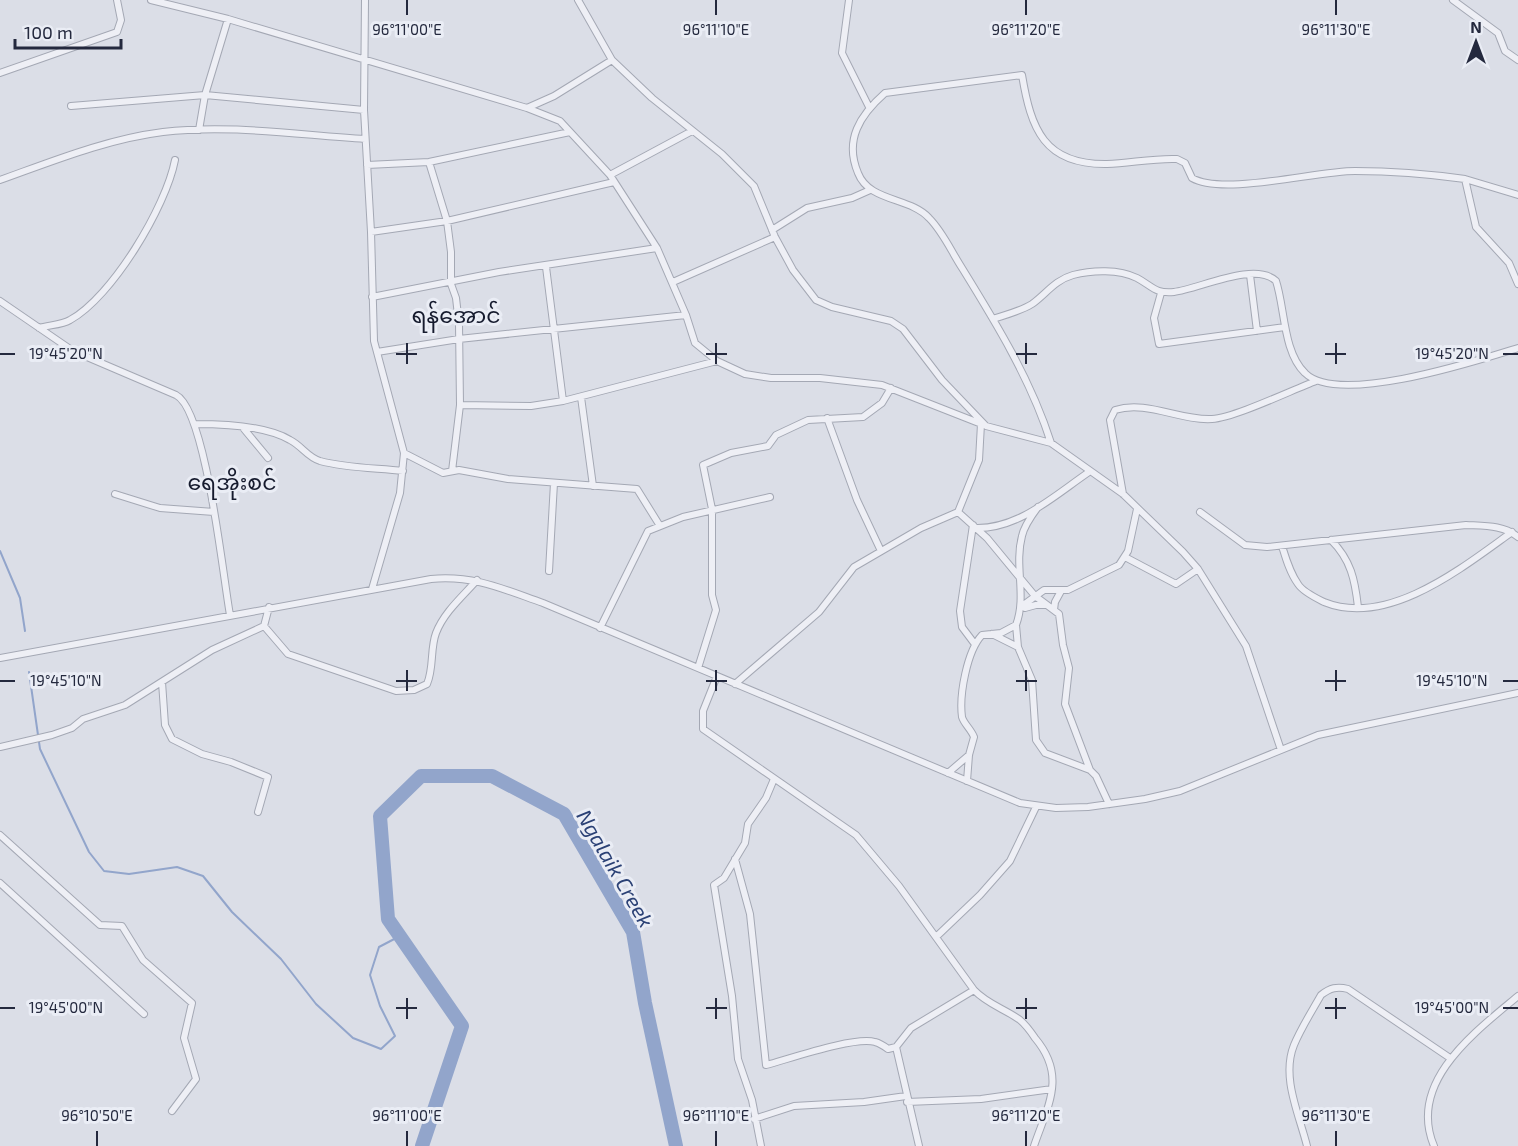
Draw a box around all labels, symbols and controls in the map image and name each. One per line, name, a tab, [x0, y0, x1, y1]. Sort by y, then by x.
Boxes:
scale bar	[15, 12, 122, 50]
north arrow	[1446, 12, 1506, 72]
text: N	[1470, 17, 1482, 36]
text: 96°11'00"E	[372, 20, 442, 38]
text: 96°11'10"E	[683, 20, 749, 38]
text: 96°11'20"E	[992, 20, 1060, 38]
text: 96°11'30"E	[1302, 20, 1370, 38]
text: 100 m	[24, 21, 73, 43]
district label: ရန်အောင်	[411, 300, 501, 333]
text: 19°45'20"N	[29, 344, 103, 362]
text: 19°45'20"N	[1415, 344, 1489, 362]
district label: ရေအိုးစင်	[188, 467, 277, 500]
text: 19°45'10"N	[30, 671, 102, 689]
text: 19°45'10"N	[1416, 671, 1488, 689]
water label: Ngalaik Creek	[572, 805, 660, 931]
text: 19°45'00"N	[29, 998, 103, 1016]
text: 19°45'00"N	[1415, 998, 1489, 1016]
text: 96°10'50"E	[61, 1106, 133, 1124]
text: 96°11'00"E	[372, 1106, 442, 1124]
text: 96°11'10"E	[683, 1106, 749, 1124]
text: 96°11'20"E	[992, 1106, 1060, 1124]
text: 96°11'30"E	[1302, 1106, 1370, 1124]

